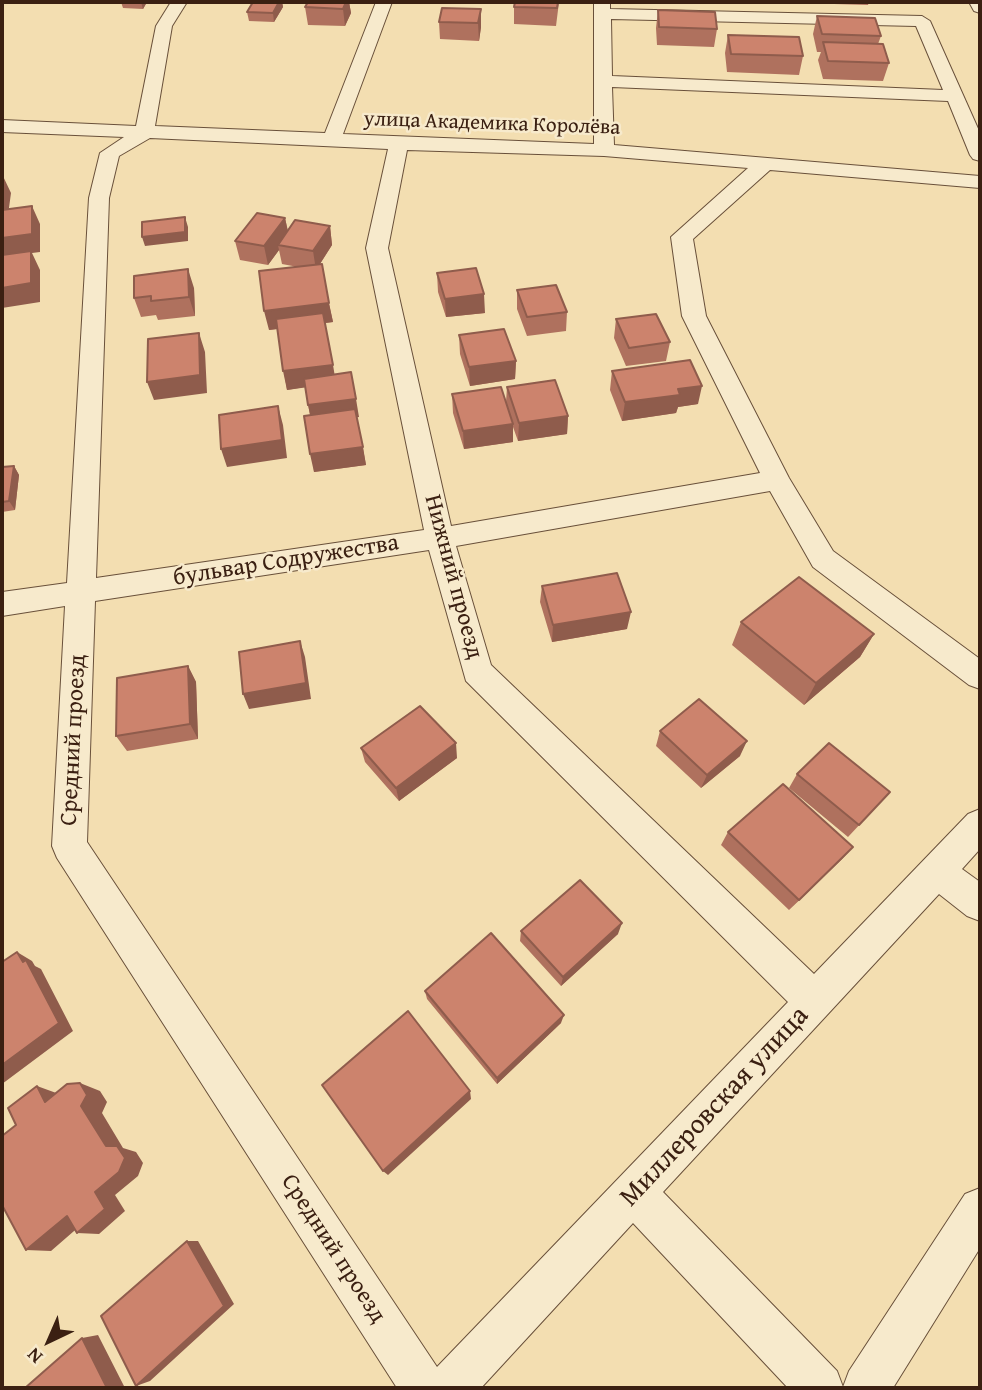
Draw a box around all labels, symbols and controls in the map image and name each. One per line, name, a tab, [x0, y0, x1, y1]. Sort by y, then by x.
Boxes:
street label: улица Академика Королёва	[363, 107, 621, 141]
street label: Нижний проезд	[417, 492, 489, 662]
street label: бульвар Содружества	[171, 529, 401, 593]
street label: Средний проезд	[55, 654, 93, 826]
street label: Миллеровская улица	[613, 1000, 817, 1214]
street label: Средний проезд	[274, 1169, 392, 1329]
north arrow	[14, 1306, 84, 1376]
text: N	[20, 1342, 49, 1371]

